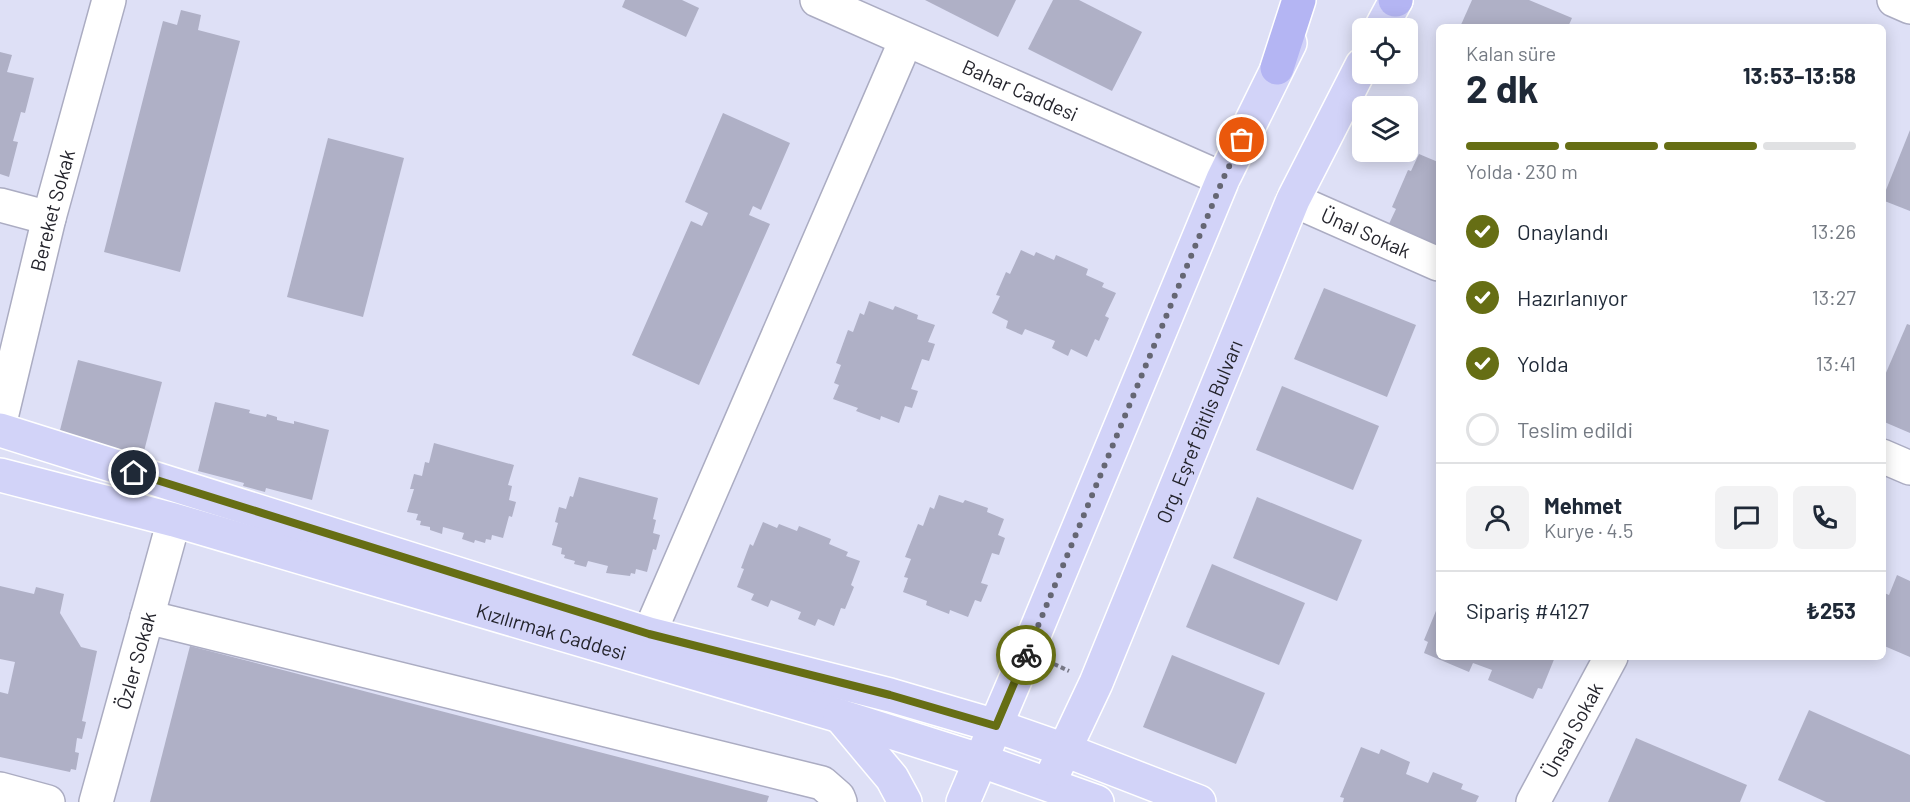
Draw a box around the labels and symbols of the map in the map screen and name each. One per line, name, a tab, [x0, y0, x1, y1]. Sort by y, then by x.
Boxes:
street label: Bahar Caddesi	[959, 54, 1081, 125]
pin	[1216, 114, 1267, 165]
street label: Bereket Sokak	[25, 147, 79, 274]
street label: Ünal Sokak	[1318, 202, 1415, 263]
street label: Org. Eşref Bitlis Bulvarı	[1151, 336, 1247, 526]
pin	[108, 447, 159, 498]
street label: Kızılırmak Caddesi	[474, 598, 629, 664]
street label: Özler Sokak	[110, 609, 160, 712]
courier	[996, 625, 1056, 685]
street label: Ünsal Sokak	[1536, 678, 1607, 782]

